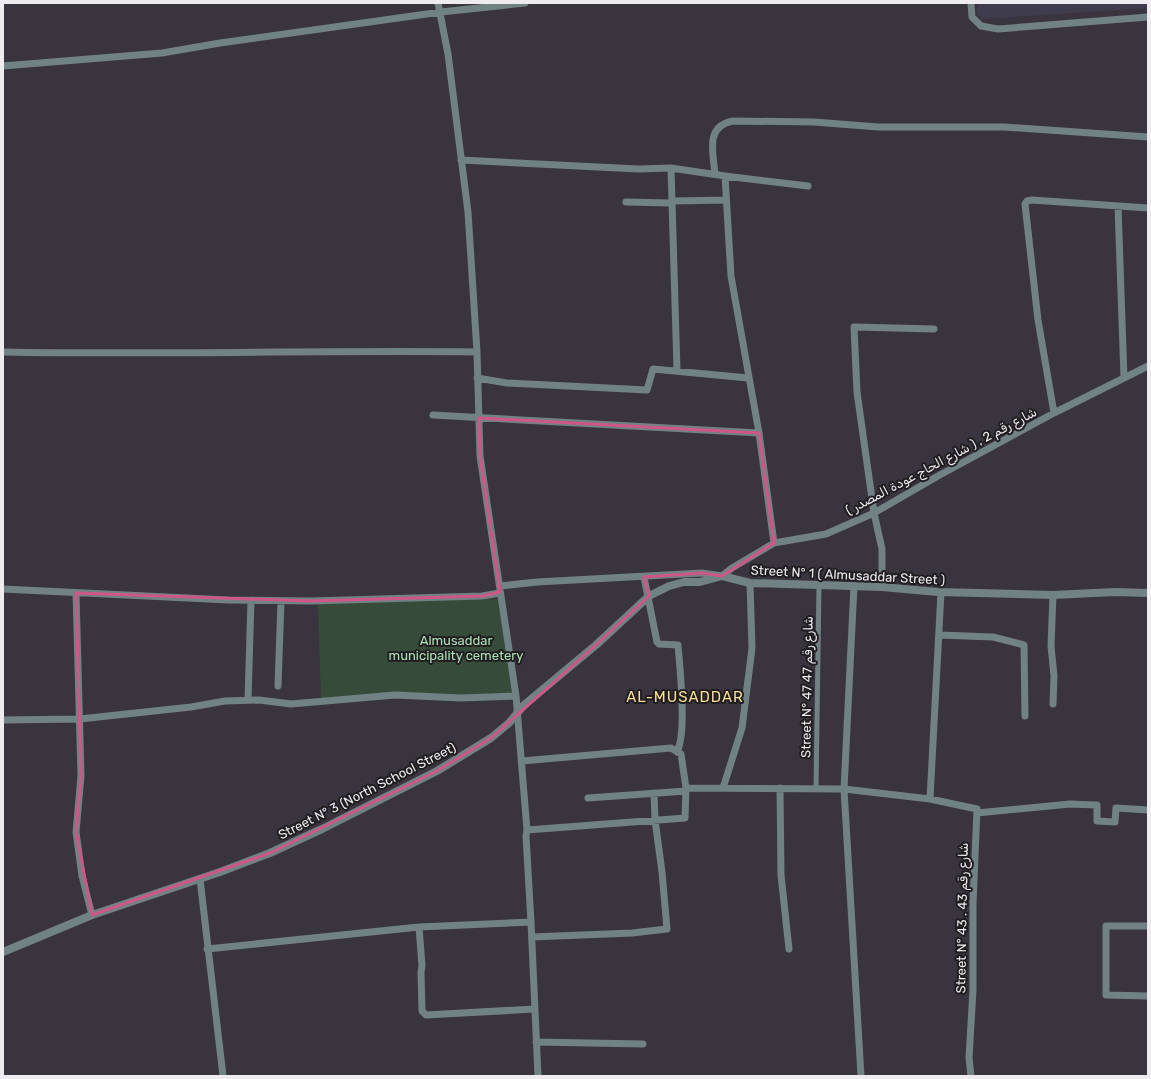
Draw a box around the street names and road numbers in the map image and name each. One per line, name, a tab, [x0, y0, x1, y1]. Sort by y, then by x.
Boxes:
street label: شارع رقم 2 , ( شارع الحاج عودة المصدر )	[843, 404, 1040, 520]
street label: Street N° 1 ( Almusaddar Street )	[750, 562, 946, 588]
street label: Street N° 47 شارع رقم 47	[798, 616, 818, 758]
street label: Street N° 3 (North School Street)	[276, 740, 458, 842]
street label: Street N° 43 . شارع رقم 43	[953, 843, 973, 993]

